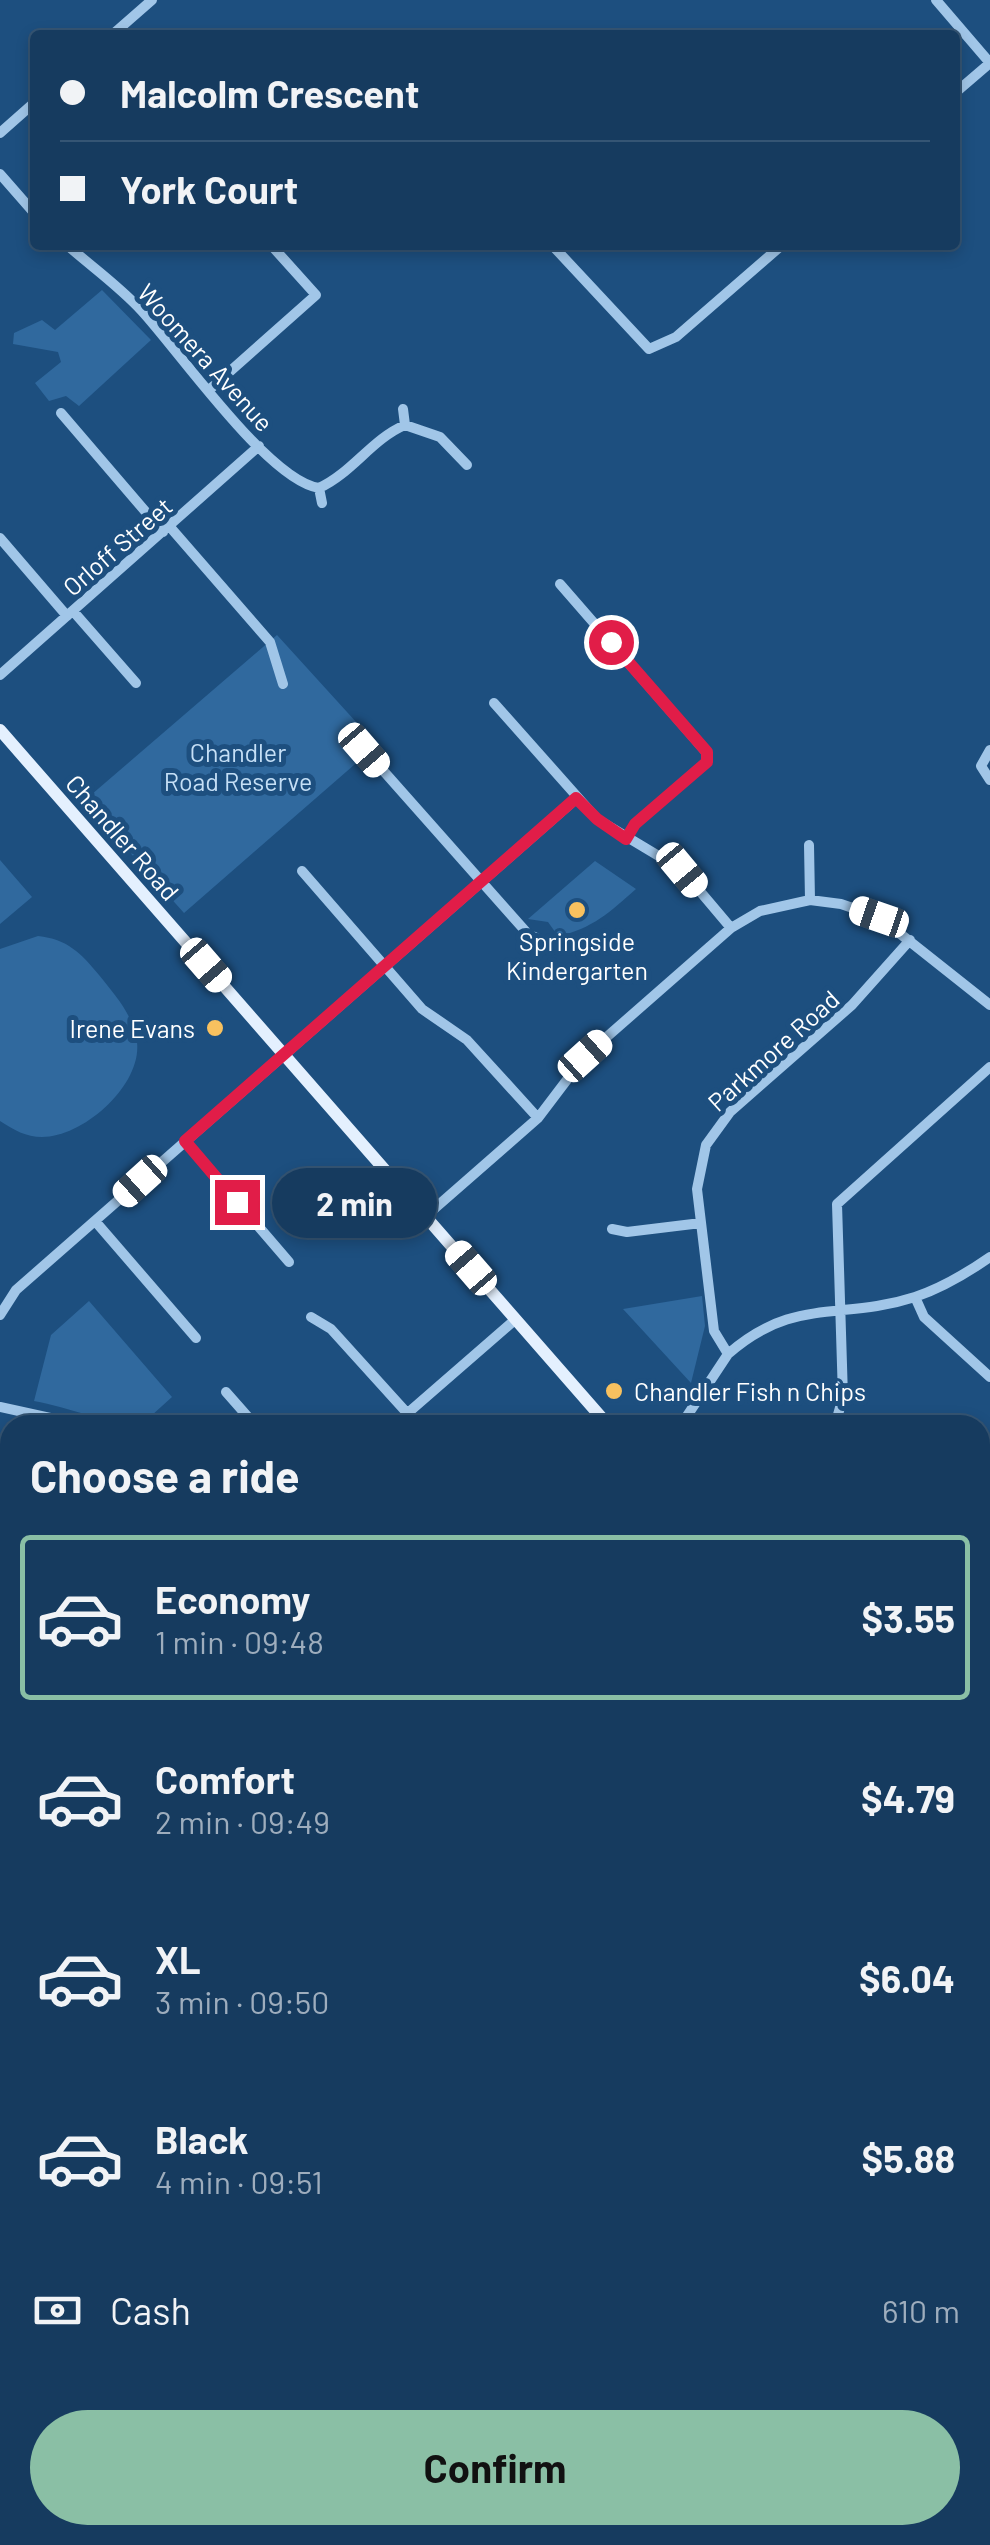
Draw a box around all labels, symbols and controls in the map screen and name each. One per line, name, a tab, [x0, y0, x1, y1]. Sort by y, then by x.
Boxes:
text: Malcolm Crescent	[120, 70, 419, 116]
text: York Court	[120, 166, 298, 212]
street label: Woomera Avenue	[132, 277, 280, 437]
street label: Orloff Street	[56, 490, 178, 602]
route start	[589, 620, 634, 665]
car	[333, 718, 395, 782]
park label: Chandler Road Reserve	[164, 737, 312, 796]
street label: Chandler Road	[60, 768, 186, 906]
car	[651, 837, 713, 903]
car	[846, 893, 912, 941]
marker: Springside Kindergarten	[566, 899, 588, 921]
place label: Springside Kindergarten	[506, 926, 648, 985]
car	[175, 933, 237, 997]
street label: Parkmore Road	[701, 983, 845, 1117]
place label: Irene Evans	[70, 1013, 195, 1043]
marker: Irene Evans	[204, 1017, 226, 1039]
car	[553, 1025, 617, 1087]
car	[108, 1150, 172, 1212]
callout: 2 min	[272, 1167, 437, 1237]
route end	[215, 1180, 260, 1225]
text: 2 min	[316, 1184, 393, 1222]
car	[440, 1236, 502, 1300]
place label: Chandler Fish n Chips	[634, 1376, 866, 1406]
marker: Chandler Fish n Chips	[603, 1380, 625, 1402]
text: Choose a ride	[30, 1448, 300, 1502]
icon: car	[35, 1573, 125, 1663]
text: Economy	[155, 1576, 310, 1622]
text: $3.55	[862, 1595, 955, 1641]
text: 1 min · 09:48	[155, 1622, 324, 1660]
icon: car	[35, 1753, 125, 1843]
text: Comfort	[155, 1756, 295, 1802]
text: $4.79	[861, 1775, 955, 1821]
text: 2 min · 09:49	[155, 1802, 330, 1840]
icon: car	[35, 1933, 125, 2023]
text: XL	[155, 1936, 201, 1982]
text: $6.04	[859, 1955, 955, 2001]
text: 3 min · 09:50	[155, 1982, 329, 2020]
icon: car	[35, 2113, 125, 2203]
text: Black	[155, 2116, 249, 2162]
text: $5.88	[861, 2135, 955, 2181]
text: 4 min · 09:51	[155, 2162, 323, 2200]
icon: cash	[30, 2283, 85, 2338]
text: Cash	[110, 2287, 191, 2333]
text: 610 m	[882, 2291, 960, 2329]
button: Confirm	[30, 2410, 960, 2525]

